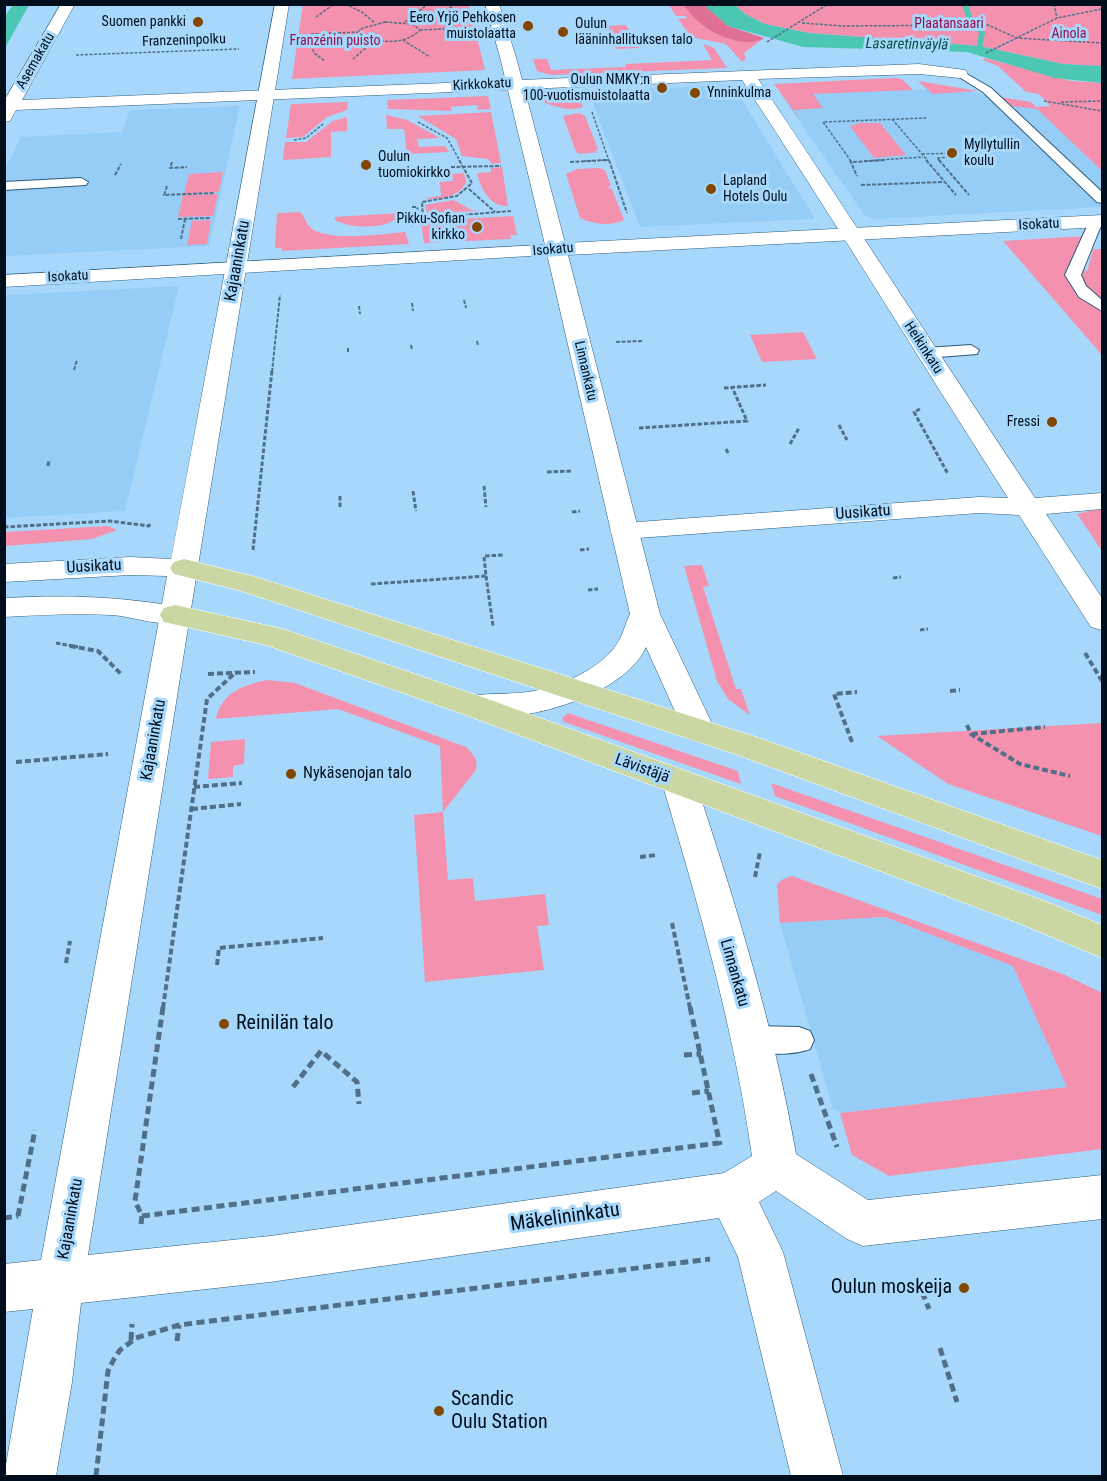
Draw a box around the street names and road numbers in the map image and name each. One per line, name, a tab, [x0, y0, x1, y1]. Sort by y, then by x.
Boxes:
street label: Asemakatu	[13, 30, 59, 92]
street label: Franzeninpolku	[142, 31, 226, 51]
street label: Kirkkokatu	[452, 75, 512, 95]
street label: Isokatu	[1018, 216, 1060, 234]
street label: Kajaaninkatu	[221, 219, 255, 303]
street label: Isokatu	[532, 240, 574, 260]
street label: Isokatu	[47, 268, 89, 286]
street label: Heikinkatu	[900, 319, 946, 377]
street label: Linnankatu	[570, 339, 600, 403]
street label: Uusikatu	[835, 502, 891, 524]
street label: Uusikatu	[66, 556, 122, 578]
street label: Kajaaninkatu	[137, 698, 171, 782]
street label: Lävistäjä	[612, 750, 672, 788]
street label: Linnankatu	[715, 937, 753, 1009]
street label: Kajaaninkatu	[54, 1177, 88, 1261]
street label: Mäkelininkatu	[509, 1198, 621, 1238]

